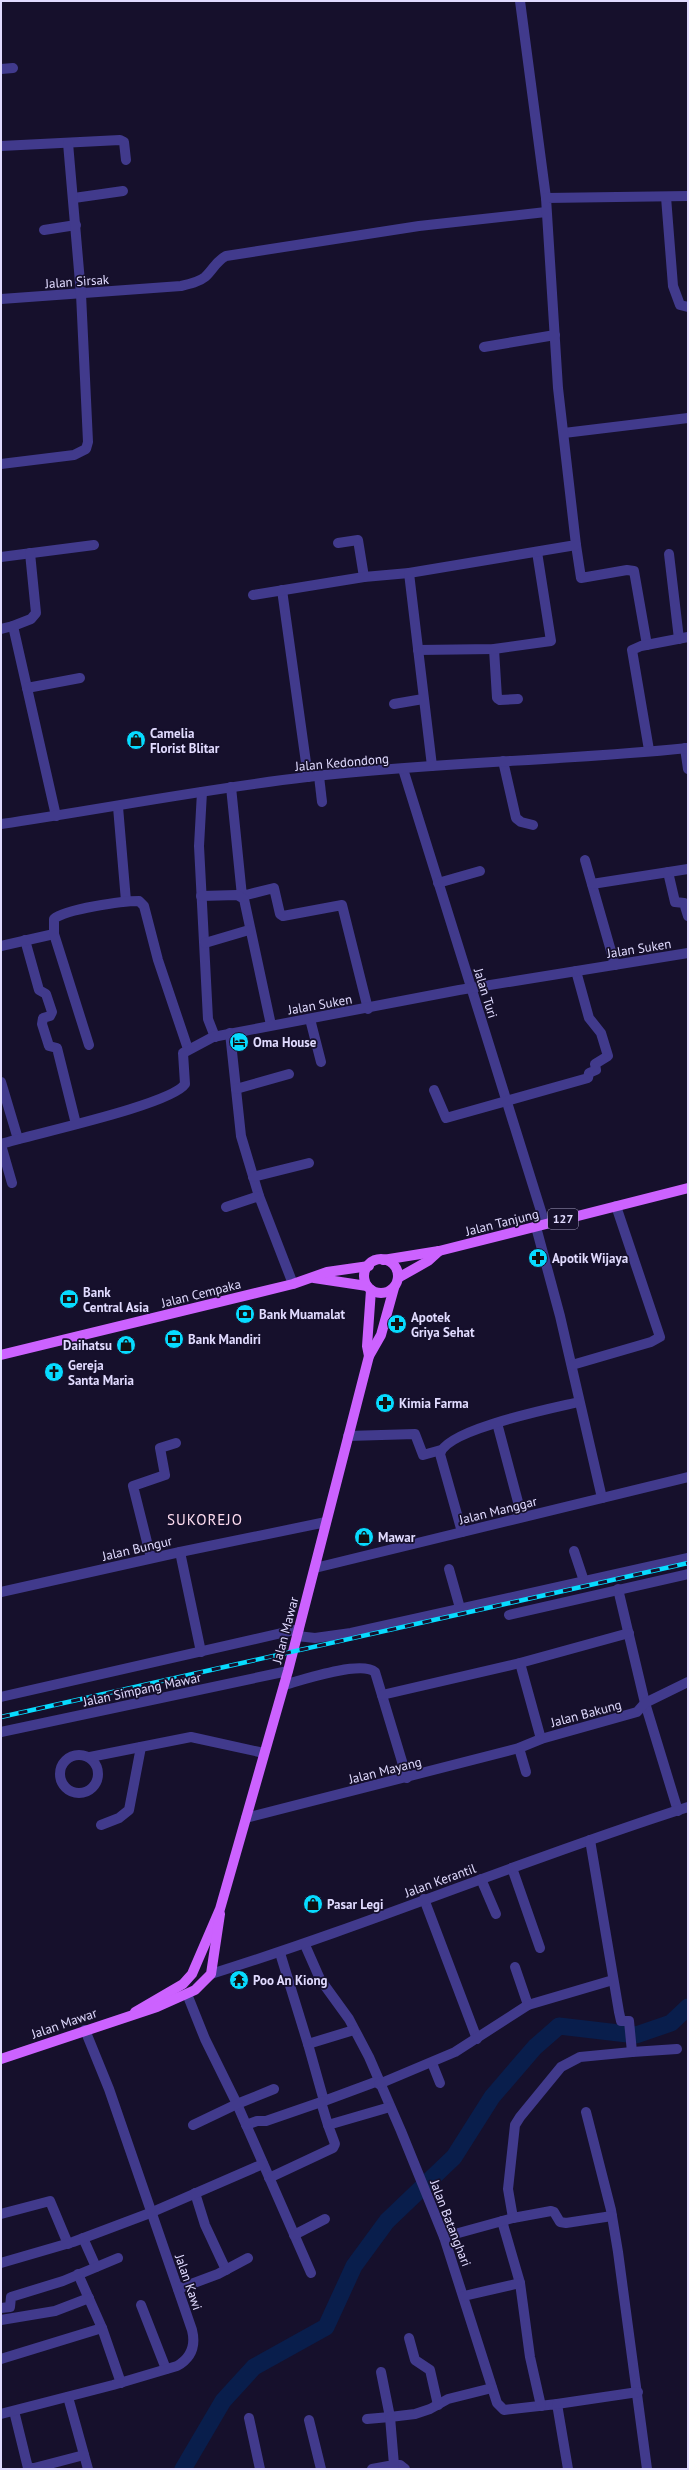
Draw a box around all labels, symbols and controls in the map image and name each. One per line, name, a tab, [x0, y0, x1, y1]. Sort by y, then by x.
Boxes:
street label: Jalan Sirsak	[44, 271, 110, 292]
place label: Camelia Florist Blitar	[150, 725, 220, 757]
shop icon: Camelia Florist Blitar	[125, 729, 147, 751]
street label: Jalan Kedondong	[293, 750, 390, 775]
street label: Jalan Suken	[605, 935, 672, 962]
street label: Jalan Turi	[470, 965, 501, 1020]
street label: Jalan Suken	[286, 990, 353, 1019]
hotel icon: Oma House	[228, 1031, 250, 1053]
place label: Oma House	[253, 1034, 317, 1051]
street label: Jalan Tanjung	[463, 1205, 540, 1240]
road number: 127	[548, 1209, 578, 1229]
pharmacy icon: Apotik Wijaya	[527, 1247, 549, 1269]
place label: Apotik Wijaya	[552, 1250, 628, 1267]
street label: Jalan Cempaka	[159, 1275, 243, 1312]
place label: Bank Central Asia	[83, 1284, 149, 1316]
bank icon: Bank Central Asia	[58, 1288, 80, 1310]
bank icon: Bank Muamalat	[234, 1303, 256, 1325]
place label: Bank Muamalat	[259, 1306, 346, 1323]
place label: Apotek Griya Sehat	[411, 1309, 475, 1341]
pharmacy icon: Apotek Griya Sehat	[386, 1313, 408, 1335]
bank icon: Bank Mandiri	[163, 1328, 185, 1350]
place label: Bank Mandiri	[188, 1331, 261, 1348]
shop icon: Daihatsu	[115, 1334, 137, 1356]
place label: Daihatsu	[63, 1337, 112, 1354]
place label: Gereja Santa Maria	[68, 1357, 134, 1389]
church icon: Gereja Santa Maria	[43, 1361, 65, 1383]
pharmacy icon: Kimia Farma	[374, 1392, 396, 1414]
place label: Kimia Farma	[399, 1395, 469, 1412]
street label: Jalan Manggar	[456, 1492, 539, 1529]
district label: SUKOREJO	[167, 1510, 243, 1529]
shop icon: Mawar	[353, 1526, 375, 1548]
place label: Mawar	[378, 1529, 416, 1546]
street label: Jalan Bungur	[100, 1532, 174, 1565]
street label: Jalan Mawar	[268, 1594, 303, 1666]
street label: Jalan Simpang Mawar	[81, 1669, 203, 1711]
street label: Jalan Bakung	[548, 1696, 623, 1731]
street label: Jalan Mayang	[346, 1753, 423, 1788]
street label: Jalan Kerantil	[401, 1860, 478, 1902]
shop icon: Pasar Legi	[302, 1893, 324, 1915]
place label: Pasar Legi	[327, 1896, 384, 1913]
temple icon: Poo An Kiong	[228, 1969, 250, 1991]
place label: Poo An Kiong	[253, 1972, 328, 1989]
street label: Jalan Mawar	[28, 2004, 100, 2043]
street label: Jalan Batanghari	[426, 2176, 475, 2269]
street label: Jalan Kawi	[171, 2251, 206, 2312]

